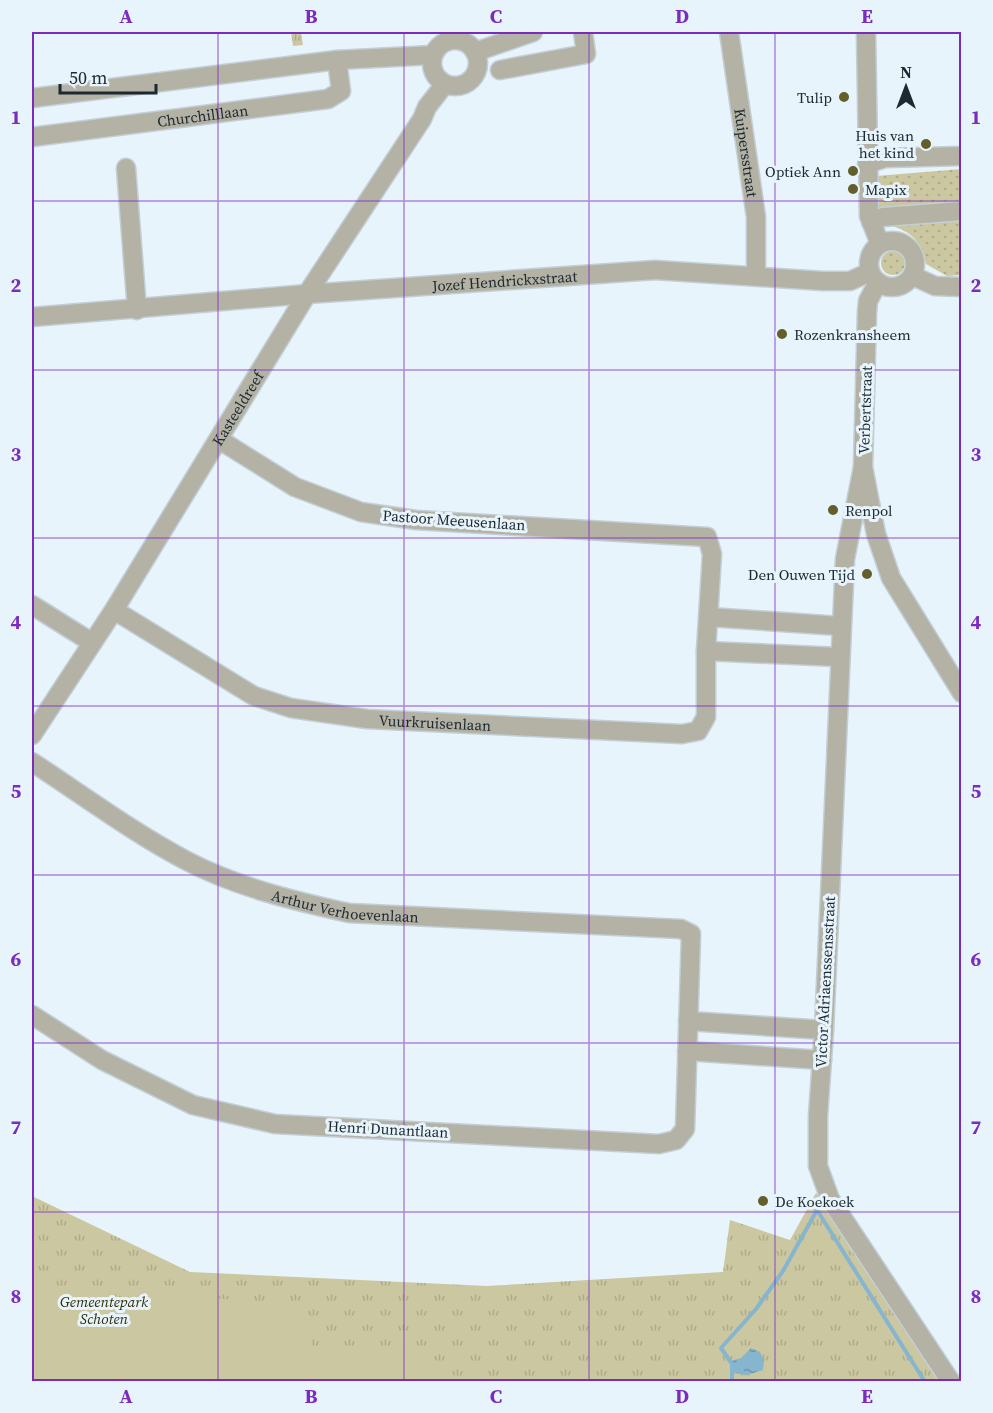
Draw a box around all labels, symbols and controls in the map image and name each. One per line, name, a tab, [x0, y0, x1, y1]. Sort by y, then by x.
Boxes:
text: A	[119, 2, 133, 30]
text: B	[304, 2, 318, 30]
text: C	[490, 2, 502, 30]
text: D	[675, 2, 689, 30]
text: E	[861, 2, 873, 30]
scale bar	[60, 57, 156, 95]
north arrow	[876, 57, 936, 117]
text: N	[900, 61, 912, 83]
text: 50 m	[69, 65, 107, 90]
place label: Tulip	[797, 87, 832, 108]
marker: Tulip	[837, 90, 851, 104]
street label: Churchilllaan	[156, 99, 249, 131]
text: 1	[11, 103, 21, 131]
text: 1	[971, 103, 981, 131]
street label: Kuipersstraat	[730, 107, 763, 199]
place label: Huis van het kind	[855, 125, 914, 163]
marker: Huis van het kind	[919, 137, 933, 151]
place label: Optiek Ann	[765, 161, 841, 182]
marker: Optiek Ann	[846, 164, 860, 178]
place label: Mapix	[865, 179, 907, 200]
marker: Mapix	[846, 182, 860, 196]
street label: Jozef Hendrickxstraat	[430, 265, 578, 296]
text: 2	[11, 271, 22, 299]
text: 2	[971, 271, 982, 299]
place label: Rozenkransheem	[794, 324, 911, 345]
marker: Rozenkransheem	[775, 327, 789, 341]
street label: Verbertstraat	[853, 365, 877, 455]
street label: Kasteeldreef	[206, 366, 269, 449]
text: 3	[11, 440, 22, 468]
text: 3	[971, 440, 982, 468]
place label: Renpol	[845, 500, 893, 521]
marker: Renpol	[826, 503, 840, 517]
street label: Pastoor Meeusenlaan	[382, 505, 526, 535]
place label: Den Ouwen Tijd	[748, 564, 855, 585]
marker: Den Ouwen Tijd	[860, 567, 874, 581]
text: 4	[11, 608, 22, 636]
text: 4	[971, 608, 982, 636]
street label: Vuurkruisenlaan	[378, 709, 492, 735]
text: 5	[11, 777, 22, 805]
text: 5	[971, 777, 982, 805]
street label: Arthur Verhoevenlaan	[269, 884, 419, 927]
street label: Victor Adriaenssensstraat	[810, 896, 840, 1068]
text: 6	[11, 945, 22, 973]
text: 6	[971, 945, 982, 973]
text: 7	[11, 1113, 22, 1141]
text: 7	[971, 1113, 982, 1141]
street label: Henri Dunantlaan	[327, 1115, 449, 1143]
place label: De Koekoek	[775, 1191, 855, 1212]
marker: De Koekoek	[756, 1194, 770, 1208]
text: 8	[11, 1282, 21, 1310]
text: 8	[971, 1282, 981, 1310]
park label: Gemeentepark Schoten	[60, 1291, 149, 1329]
text: A	[119, 1382, 133, 1410]
text: B	[304, 1382, 318, 1410]
text: C	[490, 1382, 502, 1410]
text: D	[675, 1382, 689, 1410]
text: E	[861, 1382, 873, 1410]

